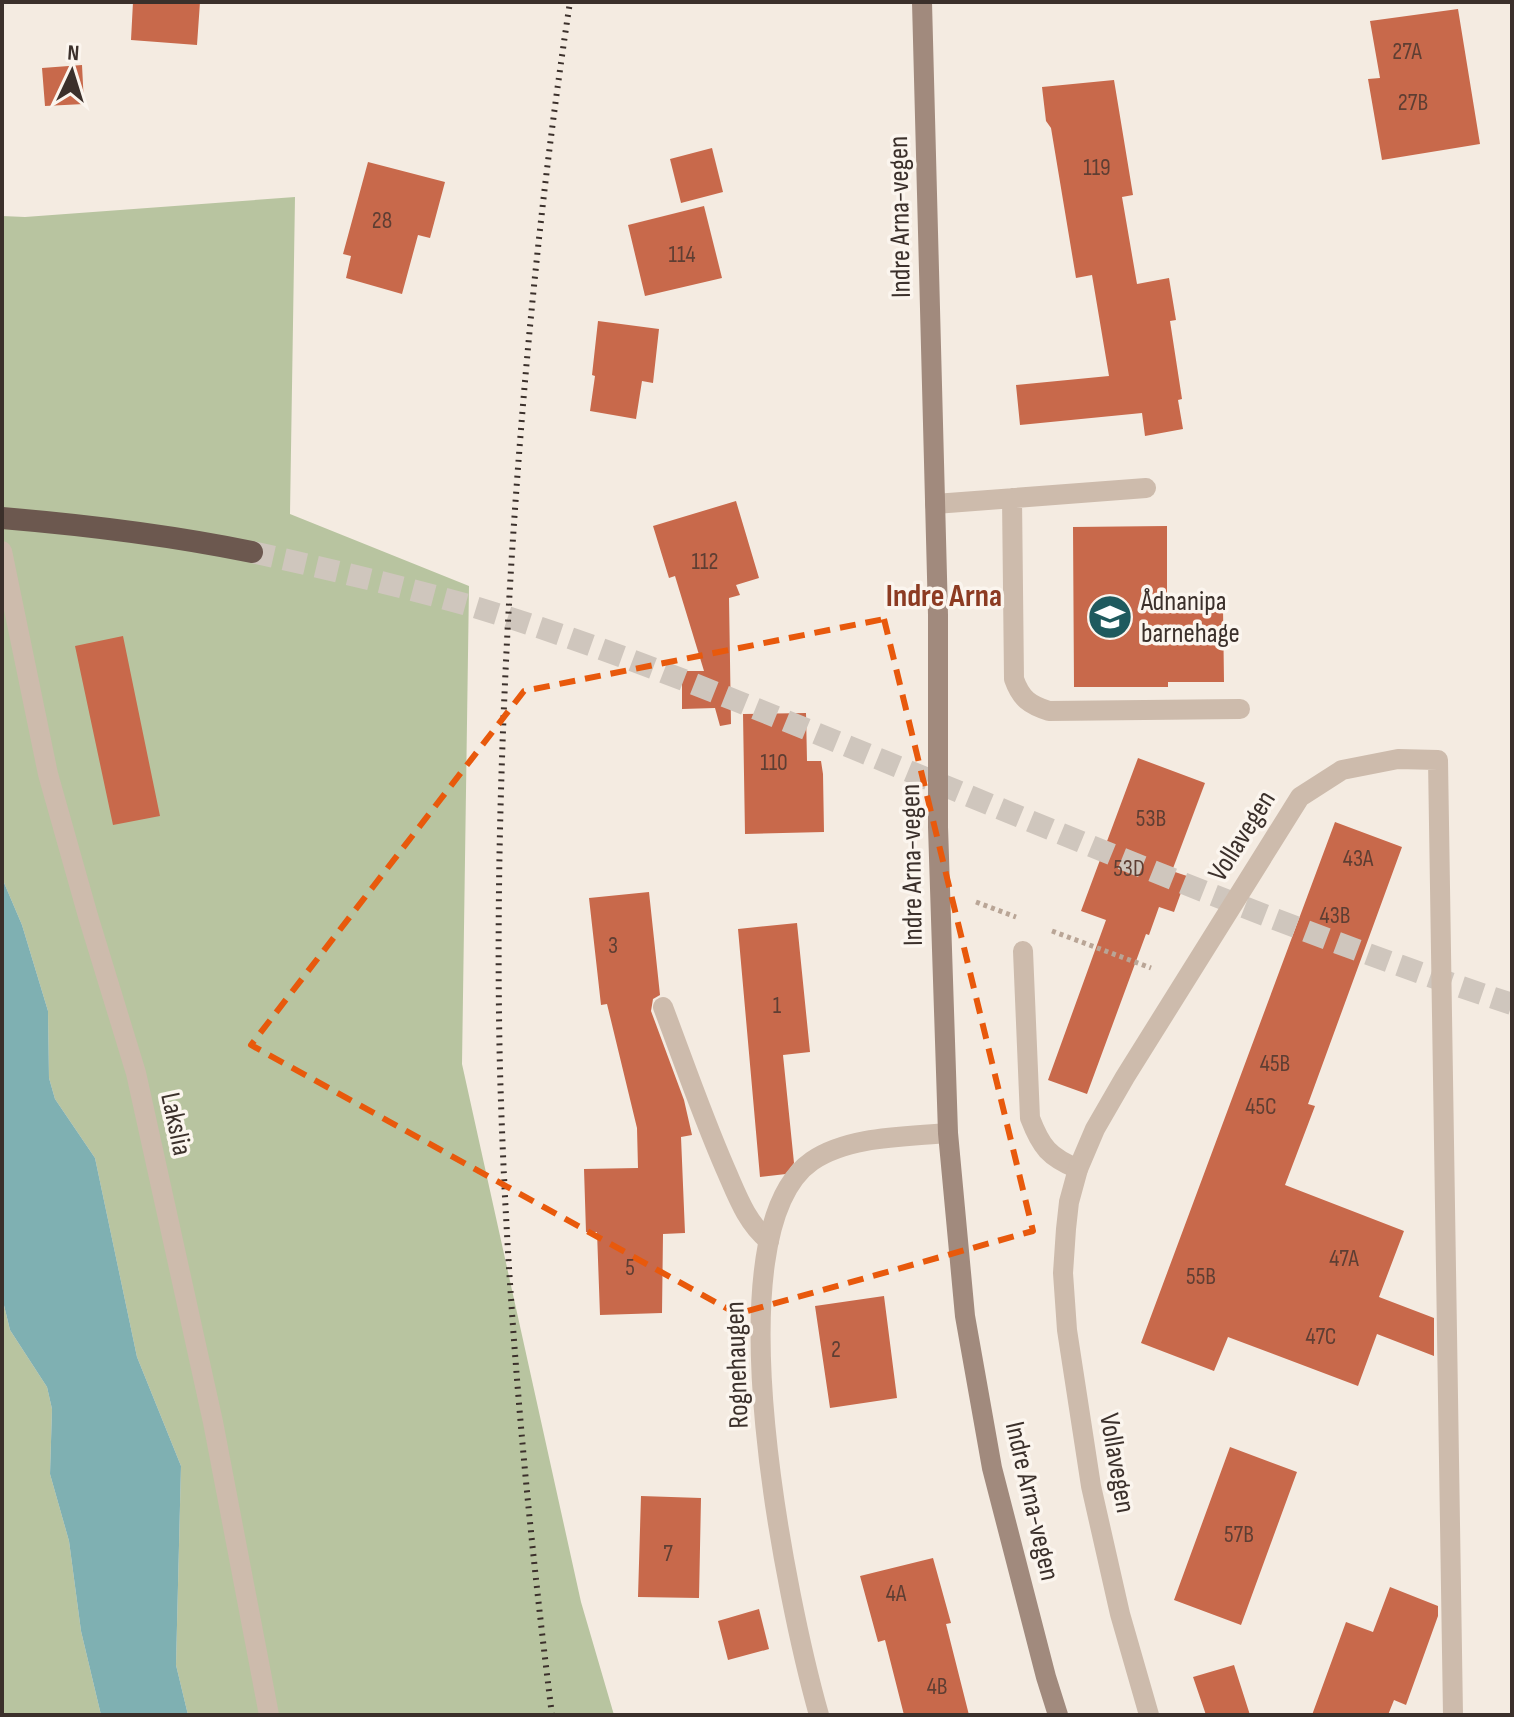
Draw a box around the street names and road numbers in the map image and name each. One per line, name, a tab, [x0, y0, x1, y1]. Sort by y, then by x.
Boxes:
street label: Indre Arna-vegen	[882, 136, 918, 298]
street label: Indre Arna-vegen	[894, 784, 930, 946]
street label: Vollavegen	[1201, 785, 1283, 887]
street label: Lakslia	[153, 1090, 199, 1158]
street label: Rognehaugen	[718, 1301, 756, 1429]
street label: Vollavegen	[1092, 1411, 1142, 1515]
street label: Indre Arna-vegen	[998, 1418, 1066, 1584]

